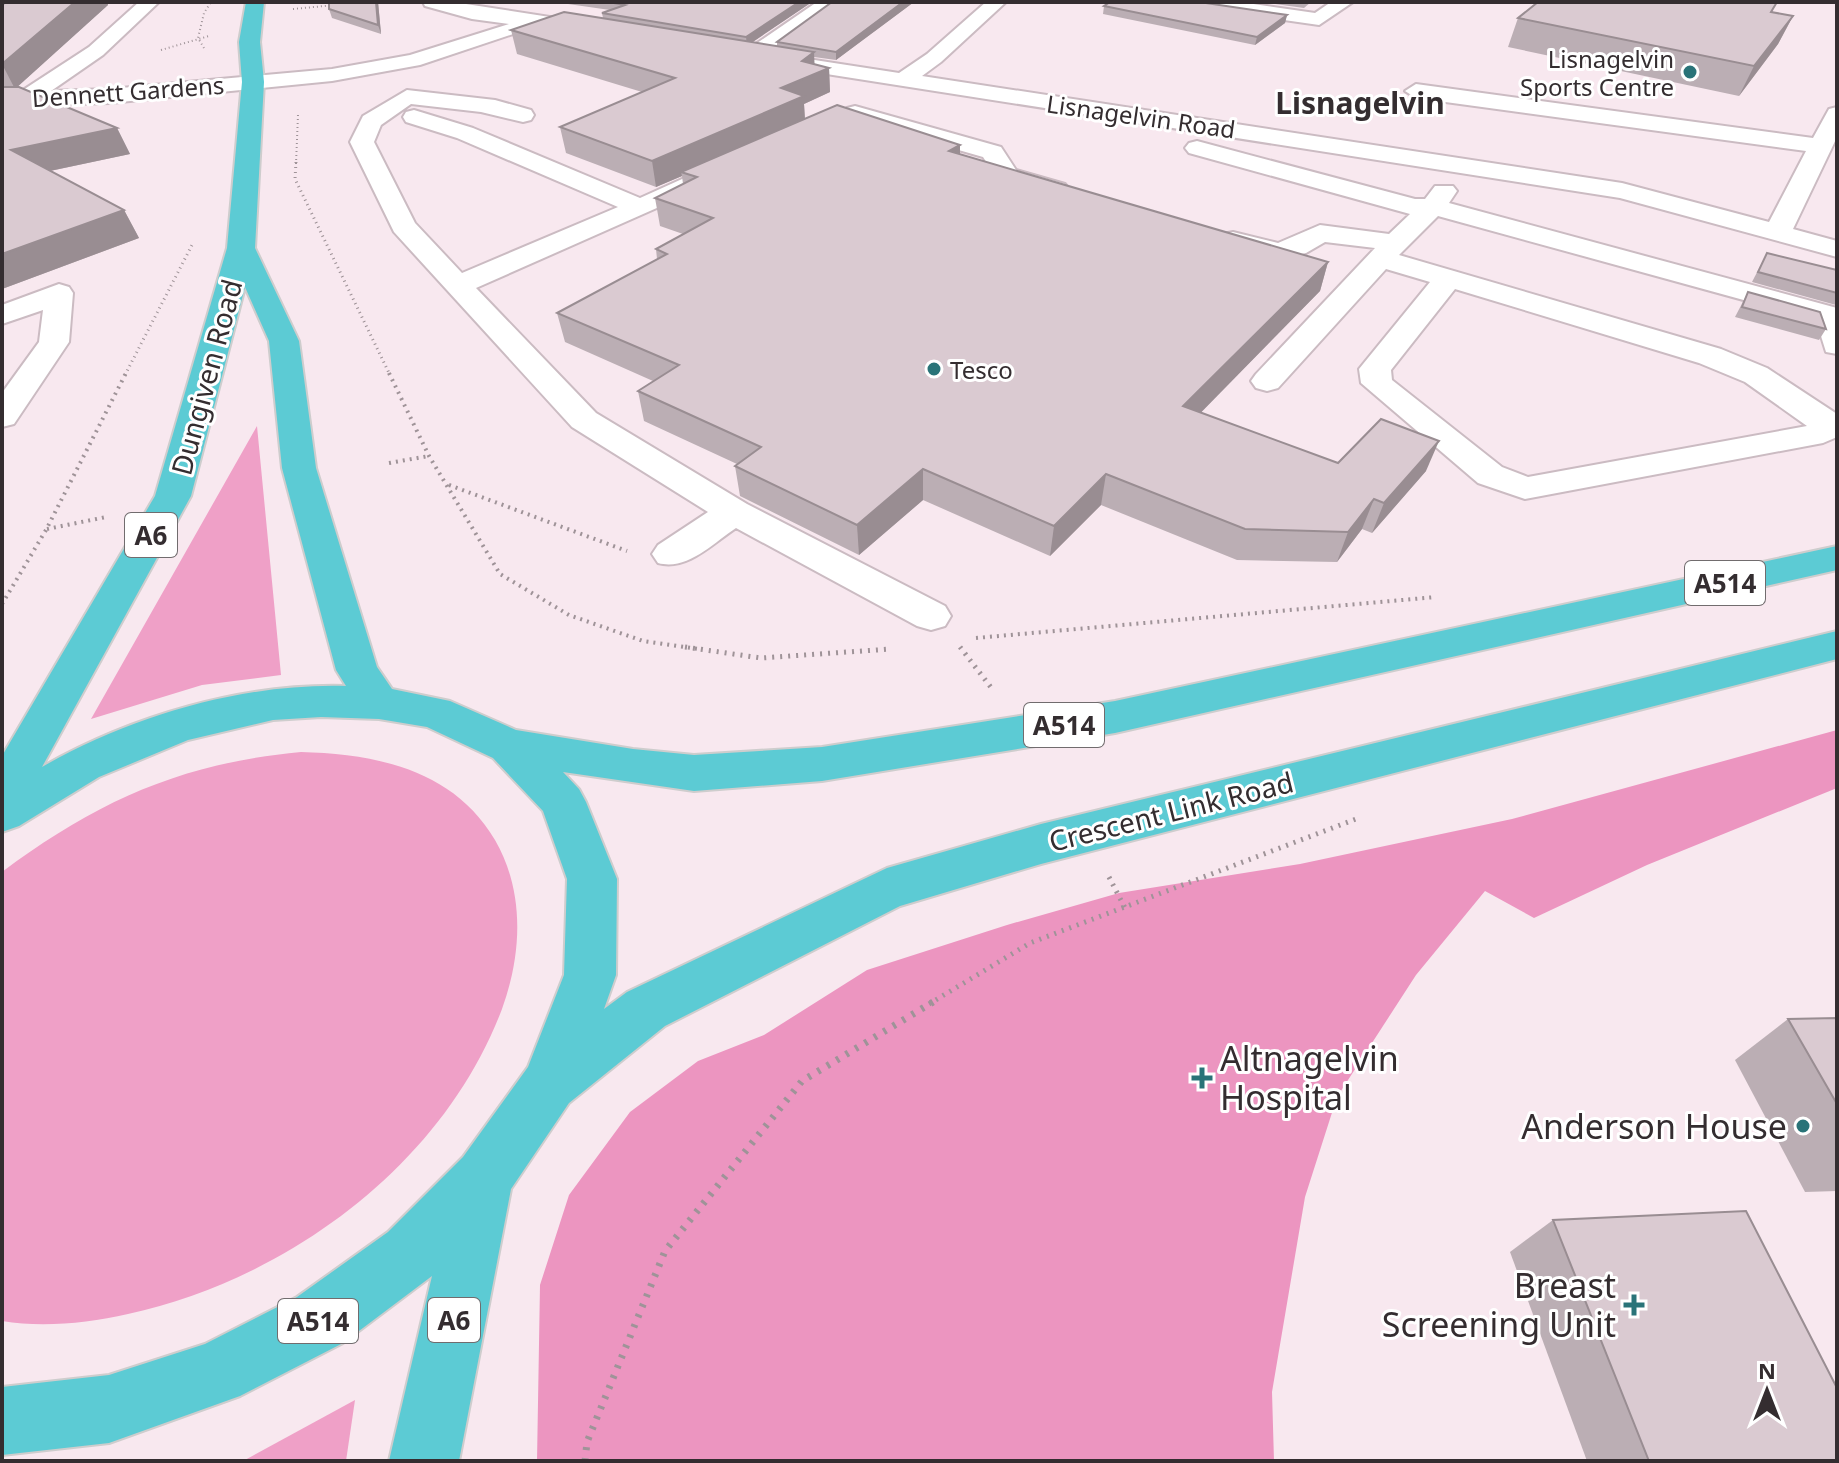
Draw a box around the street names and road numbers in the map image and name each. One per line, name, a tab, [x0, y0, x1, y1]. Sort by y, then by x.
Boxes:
street label: Dennett Gardens	[31, 68, 225, 114]
street label: Lisnagelvin Road	[1045, 86, 1237, 146]
street label: Dungiven Road	[162, 275, 250, 479]
road number: A6	[125, 513, 177, 557]
road number: A514	[1685, 561, 1765, 605]
road number: A514	[1024, 703, 1104, 747]
street label: Crescent Link Road	[1045, 762, 1297, 860]
road number: A6	[428, 1298, 480, 1342]
road number: A514	[278, 1299, 358, 1343]

